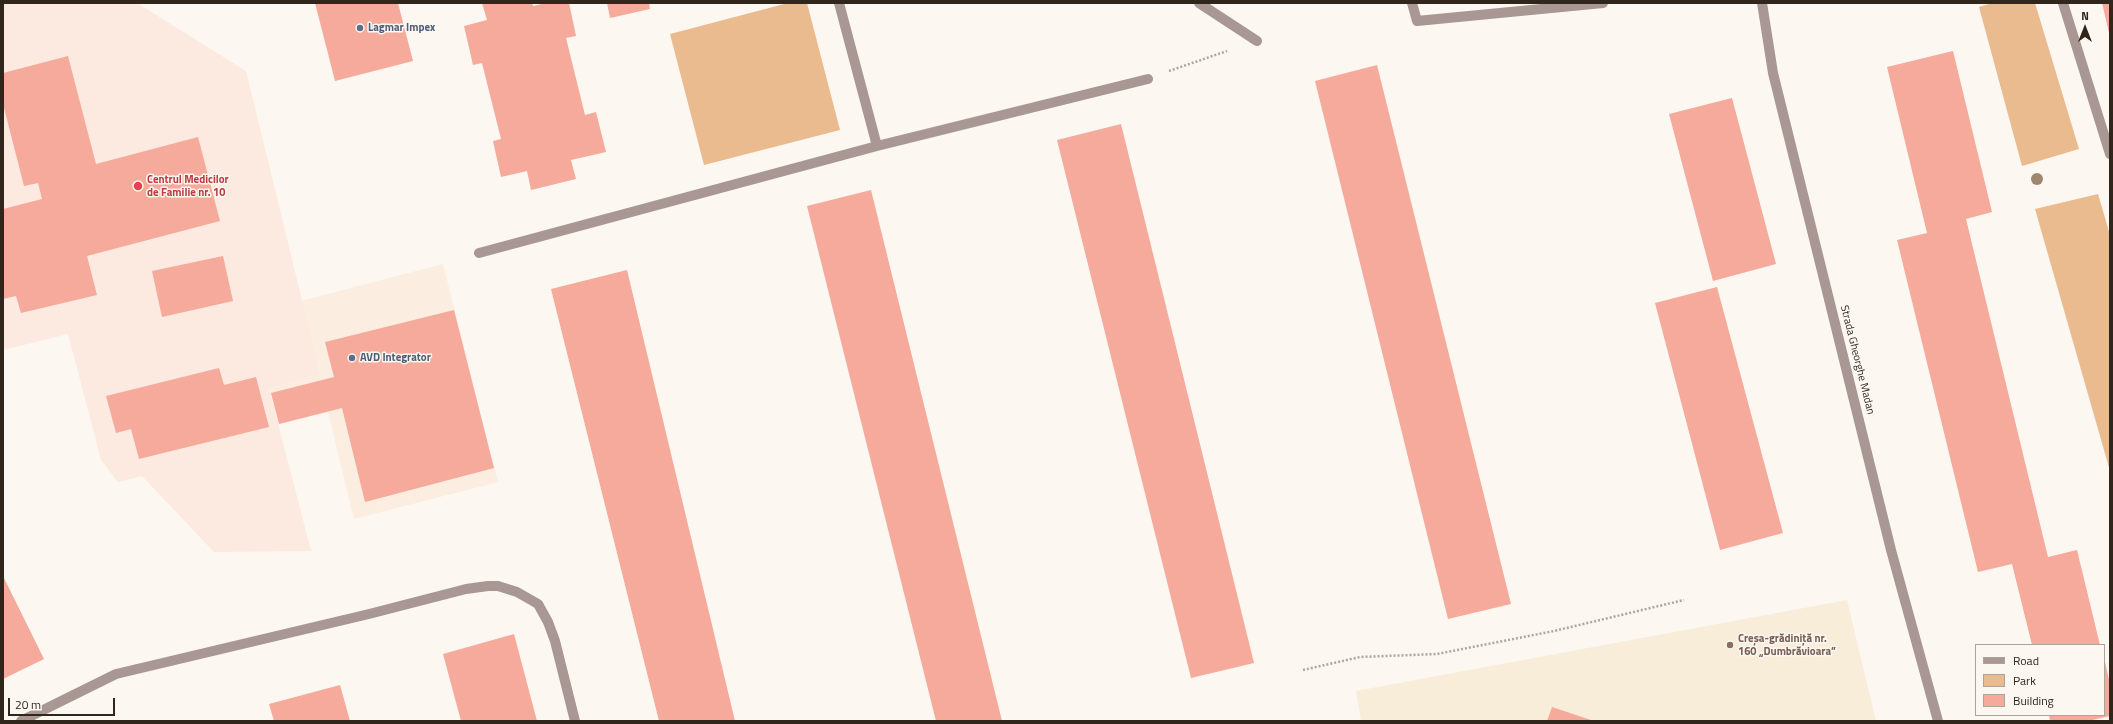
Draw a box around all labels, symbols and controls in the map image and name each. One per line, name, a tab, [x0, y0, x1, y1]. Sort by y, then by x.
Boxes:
north arrow	[2065, 8, 2105, 48]
text: N	[2081, 8, 2089, 24]
place label: Lagmar Impex	[368, 21, 435, 35]
marker: Lagmar Impex	[355, 23, 365, 33]
place label: Centrul Medicilor de Familie nr. 10	[147, 173, 229, 199]
marker: Centrul Medicilor de Familie nr. 10	[132, 180, 144, 192]
street label: Strada Gheorghe Madan	[1837, 304, 1877, 416]
place label: AVD Integrator	[360, 351, 431, 365]
marker: AVD Integrator	[347, 353, 357, 363]
place label: Creșa-grădiniță nr. 160 „Dumbrăvioara”	[1738, 632, 1836, 658]
marker: Creșa-grădiniță nr. 160 „Dumbrăvioara”	[1725, 640, 1735, 650]
legend	[1975, 644, 2105, 716]
text: Road	[2013, 651, 2039, 670]
text: Park	[2013, 671, 2036, 690]
scale bar	[10, 690, 117, 716]
text: Building	[2013, 691, 2054, 710]
text: 20 m	[15, 695, 41, 714]

